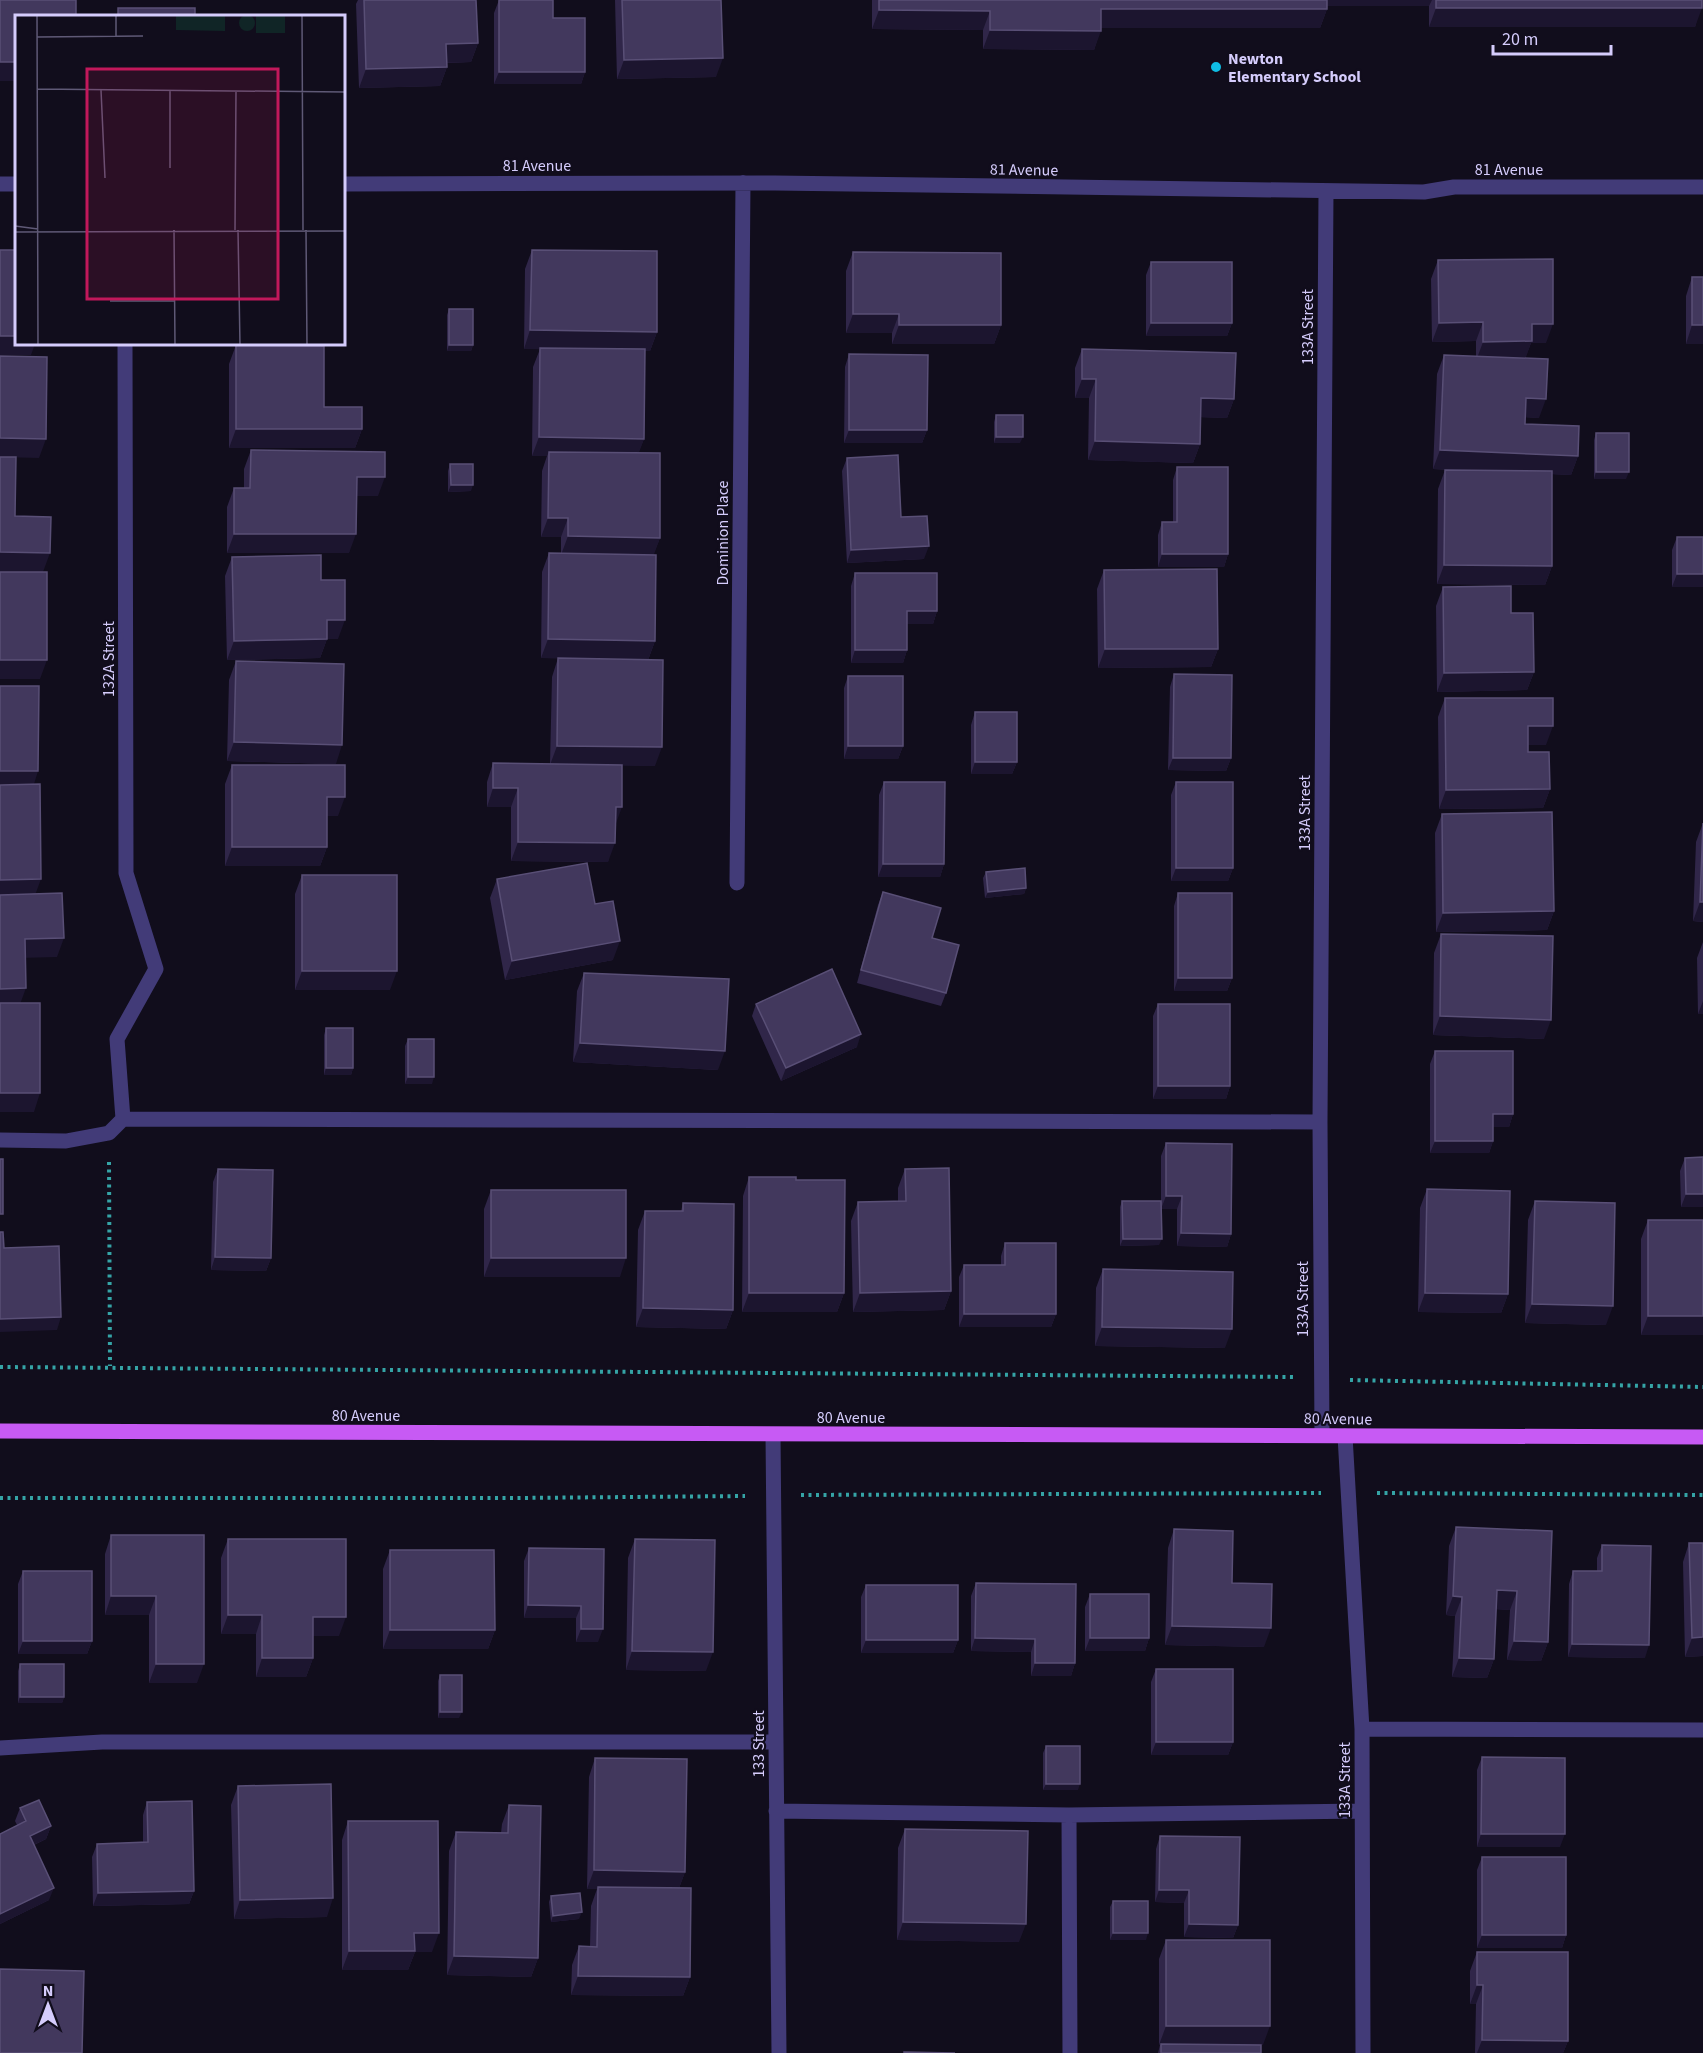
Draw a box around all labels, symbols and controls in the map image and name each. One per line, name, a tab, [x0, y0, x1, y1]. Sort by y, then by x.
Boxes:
inset map	[15, 15, 345, 345]
scale bar	[1493, 18, 1612, 56]
text: 20 m	[1502, 27, 1538, 52]
place label: Newton Elementary School	[1228, 48, 1361, 88]
marker: Newton Elementary School	[1209, 60, 1223, 74]
street label: 81 Avenue	[503, 155, 571, 177]
street label: 81 Avenue	[990, 158, 1058, 182]
street label: 81 Avenue	[1475, 159, 1543, 181]
street label: 133A Street	[1297, 289, 1319, 365]
street label: Dominion Place	[712, 480, 734, 586]
street label: 132A Street	[98, 621, 120, 697]
street label: 133A Street	[1294, 775, 1316, 851]
street label: 133A Street	[1292, 1261, 1314, 1337]
street label: 80 Avenue	[332, 1405, 400, 1427]
street label: 80 Avenue	[817, 1407, 885, 1429]
street label: 80 Avenue	[1304, 1407, 1372, 1431]
street label: 133 Street	[748, 1710, 770, 1778]
street label: 133A Street	[1334, 1742, 1356, 1818]
north arrow	[18, 1975, 78, 2035]
text: N	[43, 1980, 53, 2002]

